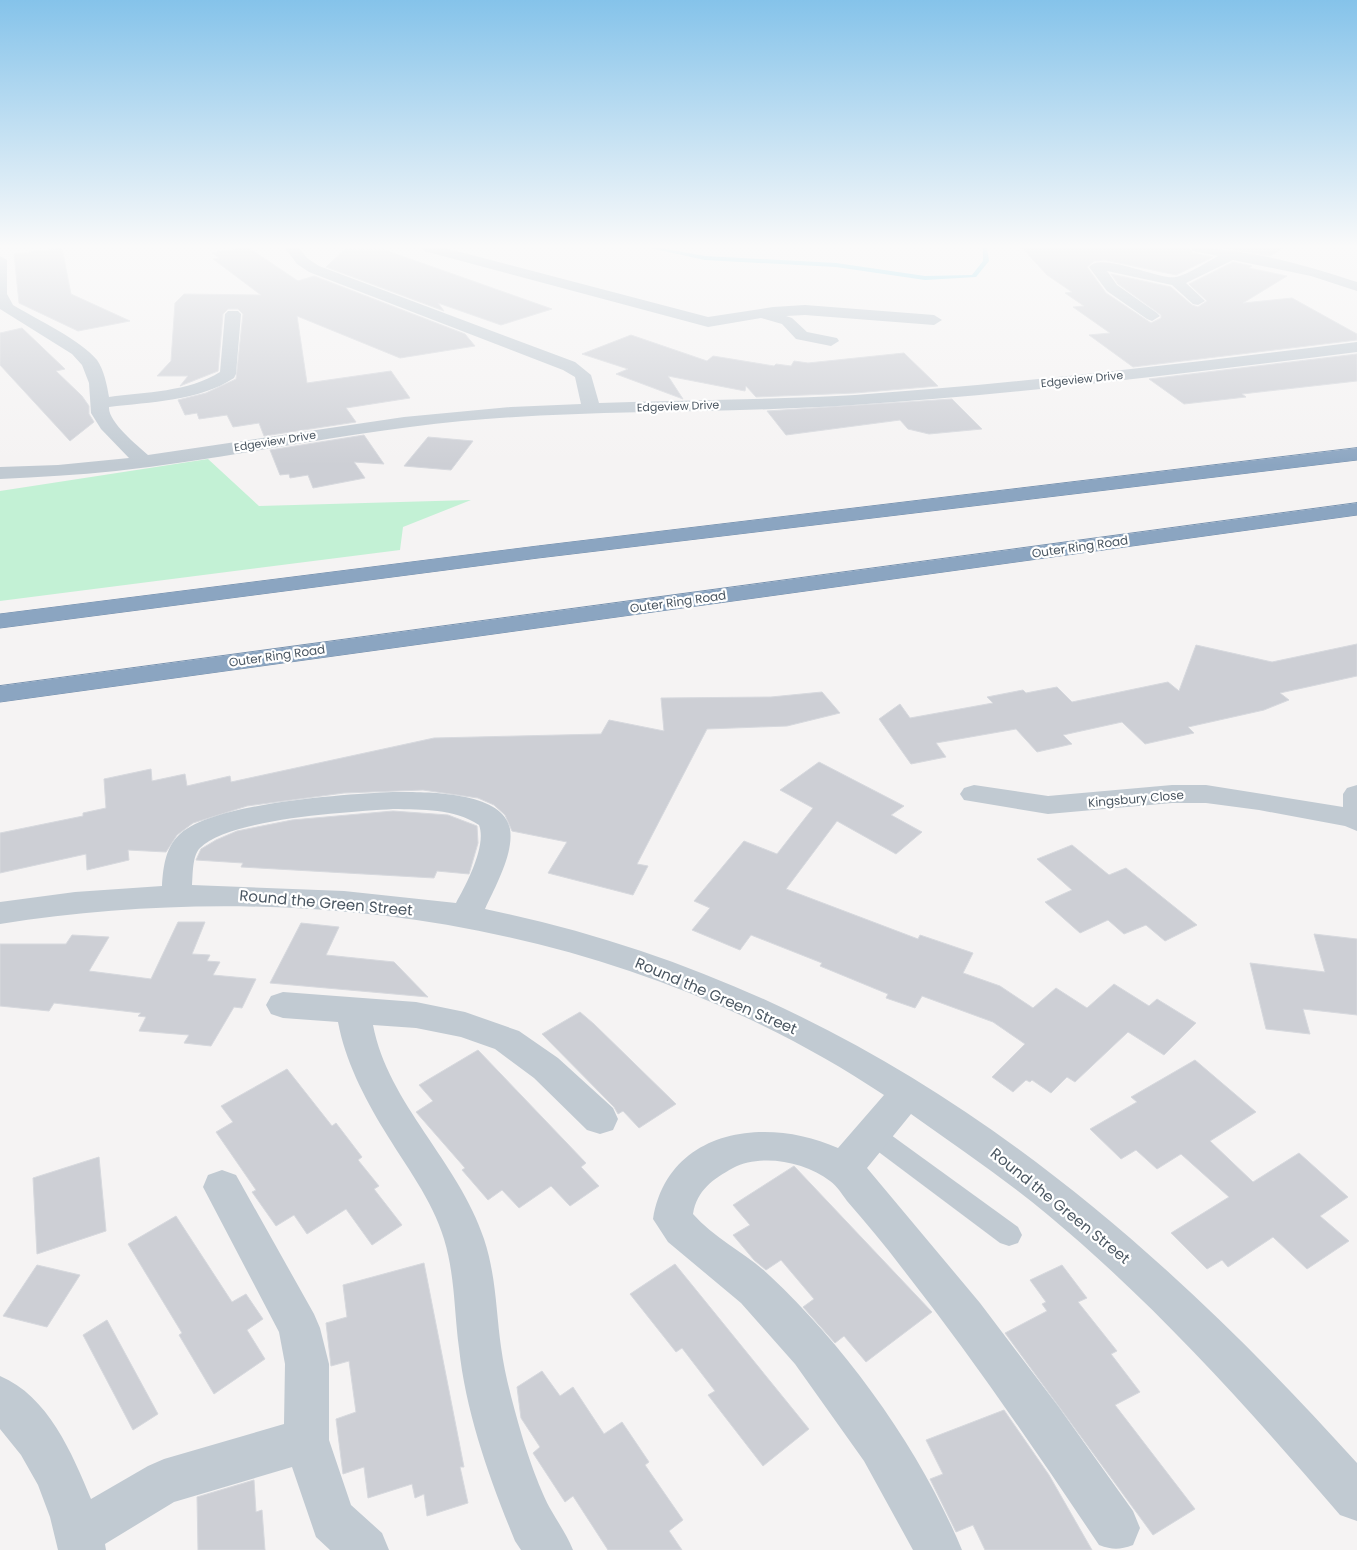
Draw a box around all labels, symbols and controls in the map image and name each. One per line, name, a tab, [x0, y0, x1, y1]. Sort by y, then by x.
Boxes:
street label: Edgeview Drive	[1040, 367, 1124, 391]
street label: Edgeview Drive	[636, 397, 720, 415]
street label: Edgeview Drive	[233, 427, 317, 455]
street label: Outer Ring Road	[1031, 531, 1129, 562]
street label: Outer Ring Road	[629, 586, 727, 617]
street label: Outer Ring Road	[228, 640, 326, 671]
street label: Kingsbury Close	[1087, 786, 1185, 811]
street label: Round the Green Street	[239, 884, 414, 921]
street label: Round the Green Street	[632, 952, 800, 1039]
street label: Round the Green Street	[986, 1143, 1134, 1268]

